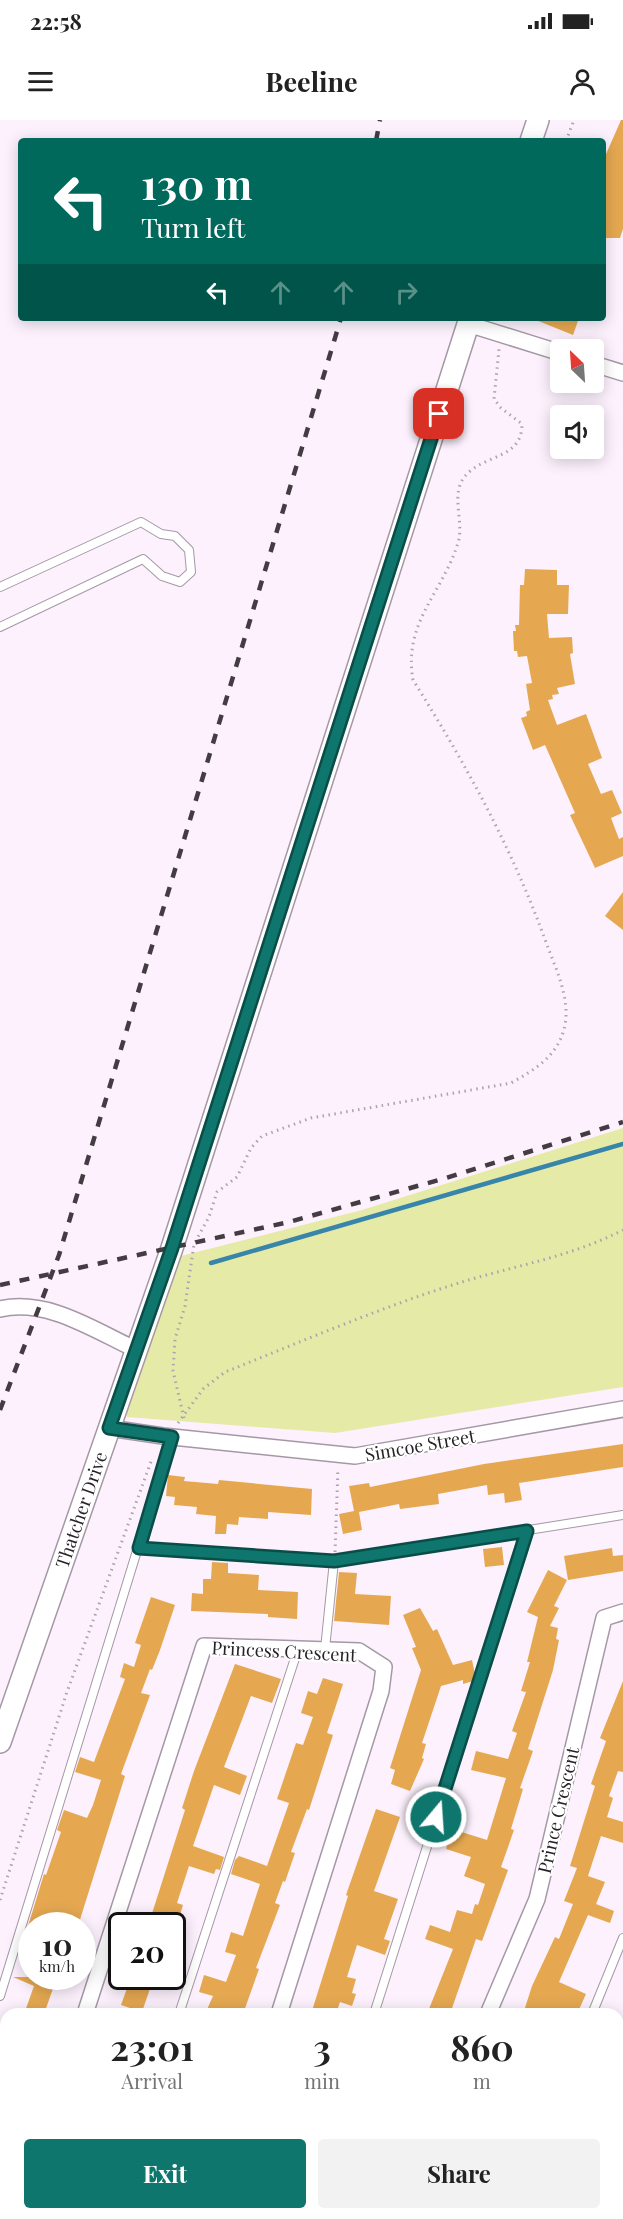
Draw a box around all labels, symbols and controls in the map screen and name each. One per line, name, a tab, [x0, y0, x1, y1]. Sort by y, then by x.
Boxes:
text: 22:58	[30, 6, 82, 36]
text: Beeline	[265, 63, 358, 99]
icon: menu	[24, 65, 57, 98]
icon: person	[566, 65, 599, 98]
text: 130 m	[141, 155, 252, 211]
icon: left	[42, 162, 120, 240]
text: Turn left	[141, 209, 245, 245]
icon: left	[201, 276, 234, 309]
icon: ahead	[264, 276, 297, 309]
icon: ahead	[327, 276, 360, 309]
icon: right	[390, 276, 423, 309]
north arrow	[550, 339, 604, 393]
map controls	[550, 339, 604, 459]
pin	[413, 388, 464, 439]
icon: arrive	[422, 397, 455, 430]
button: sound	[550, 405, 604, 459]
street label: Simcoe Street	[363, 1423, 478, 1466]
street label: Thatcher Drive	[50, 1448, 112, 1571]
street label: Princess Crescent	[211, 1635, 358, 1667]
street label: Prince Crescent	[532, 1744, 584, 1876]
position arrow	[404, 1785, 468, 1849]
speed limit sign: 20	[108, 1912, 186, 1990]
text: 10	[42, 1924, 72, 1964]
text: km/h	[39, 1956, 75, 1976]
text: 23:01	[110, 2022, 194, 2070]
text: 3	[313, 2022, 331, 2070]
text: 860	[450, 2022, 514, 2070]
text: Arrival	[121, 2067, 183, 2094]
text: min	[304, 2067, 340, 2094]
text: m	[473, 2067, 491, 2094]
button: Exit	[24, 2139, 306, 2208]
button: Share	[318, 2139, 600, 2208]

